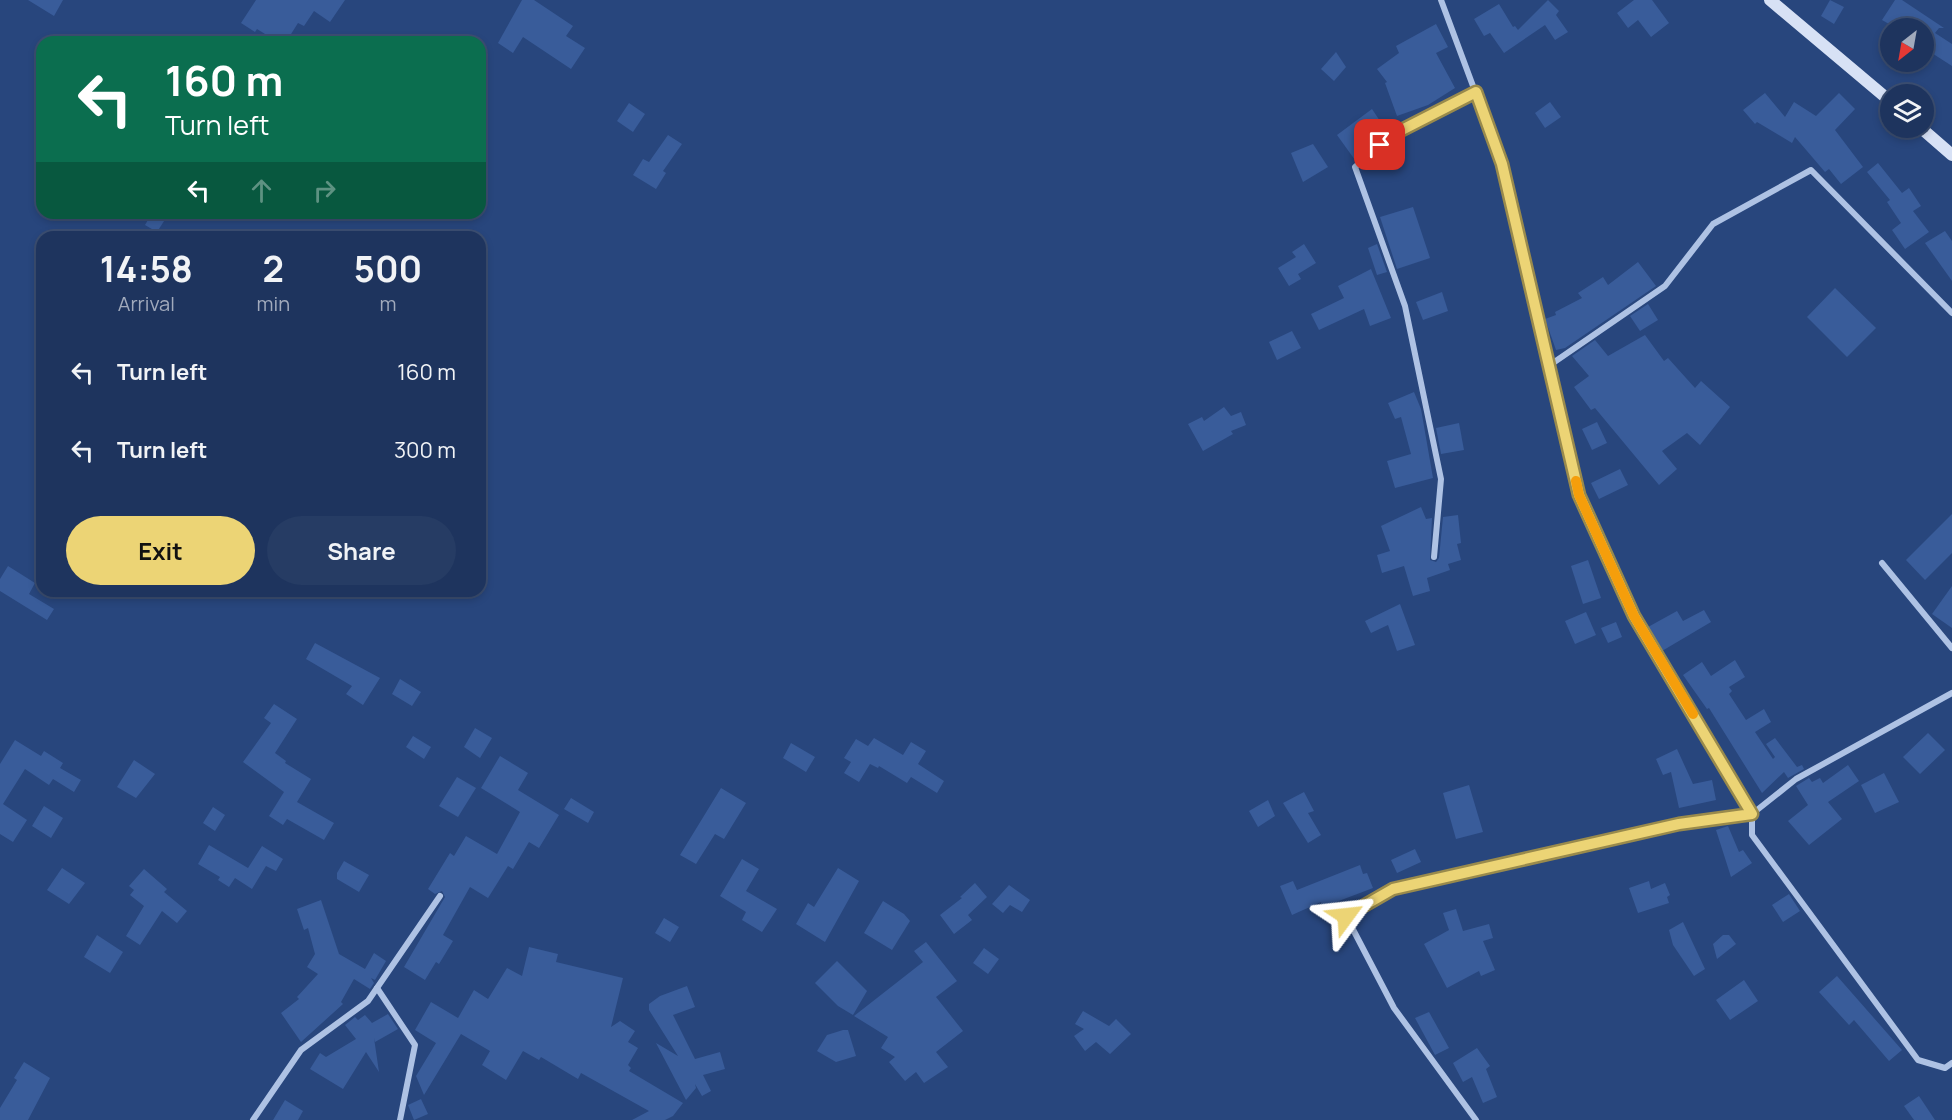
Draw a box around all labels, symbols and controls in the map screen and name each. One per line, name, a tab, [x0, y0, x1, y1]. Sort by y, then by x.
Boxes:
north arrow	[1880, 18, 1934, 72]
map controls	[1880, 18, 1934, 138]
text: 160 m	[165, 51, 283, 109]
icon: left	[66, 60, 144, 138]
button: layers	[1880, 84, 1934, 138]
text: Turn left	[165, 106, 269, 143]
pin	[1354, 119, 1405, 170]
icon: arrive	[1363, 128, 1396, 161]
icon: left	[182, 174, 215, 207]
icon: ahead	[245, 174, 278, 207]
icon: right	[308, 174, 341, 207]
text: 14:58	[100, 244, 193, 293]
text: 2	[263, 244, 284, 293]
text: 500	[354, 244, 422, 293]
text: Arrival	[118, 290, 175, 317]
text: min	[257, 290, 290, 317]
text: m	[380, 290, 397, 317]
icon: left	[66, 356, 99, 389]
text: Turn left	[117, 357, 207, 387]
text: 160 m	[397, 357, 456, 387]
icon: left	[66, 434, 99, 467]
text: Turn left	[117, 435, 207, 465]
text: 300 m	[394, 435, 456, 465]
button: Exit	[66, 516, 255, 585]
button: Share	[267, 516, 456, 585]
position arrow	[1314, 884, 1378, 948]

